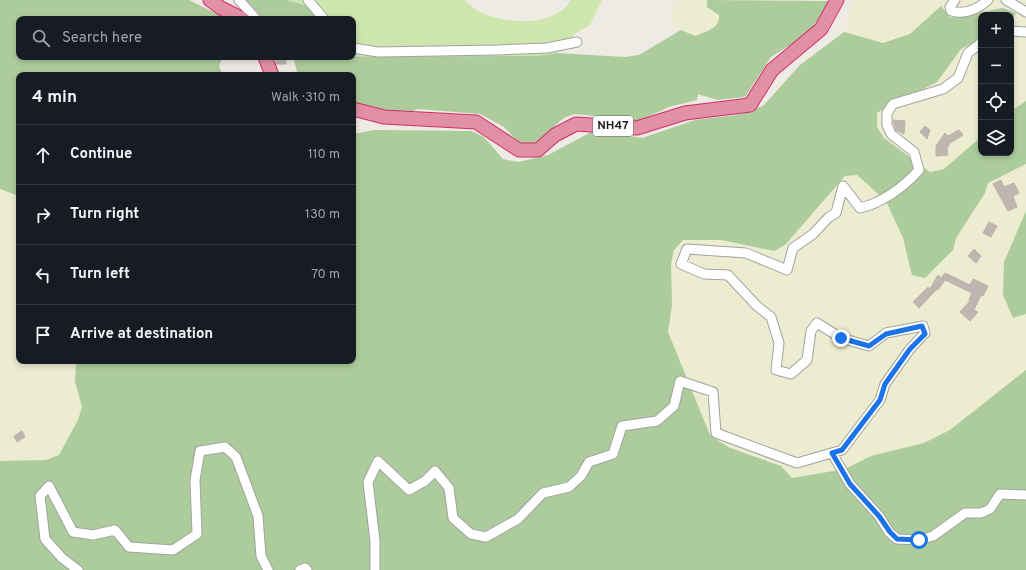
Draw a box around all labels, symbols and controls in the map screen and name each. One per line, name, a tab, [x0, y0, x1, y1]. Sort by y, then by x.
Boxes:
map controls	[978, 12, 1014, 156]
button: +	[978, 12, 1014, 48]
search box	[16, 16, 356, 60]
icon: search	[30, 27, 52, 49]
text: Search here	[62, 29, 142, 48]
button: −	[978, 48, 1014, 84]
button: locate	[978, 84, 1014, 120]
text: 4 min	[32, 87, 77, 109]
text: Walk · 310 m	[271, 90, 340, 106]
road number: NH47	[593, 116, 633, 136]
button: layers	[978, 120, 1014, 156]
icon: ahead	[32, 144, 54, 166]
text: Continue	[70, 145, 132, 164]
text: 110 m	[308, 147, 340, 163]
icon: right	[32, 204, 54, 226]
text: Turn right	[70, 205, 139, 224]
text: 130 m	[305, 207, 340, 223]
icon: left	[32, 264, 54, 286]
text: Turn left	[70, 265, 130, 284]
text: 70 m	[311, 267, 340, 283]
icon: arrive	[32, 324, 54, 346]
text: Arrive at destination	[70, 325, 213, 344]
route end	[832, 329, 850, 347]
route start	[910, 531, 928, 549]

